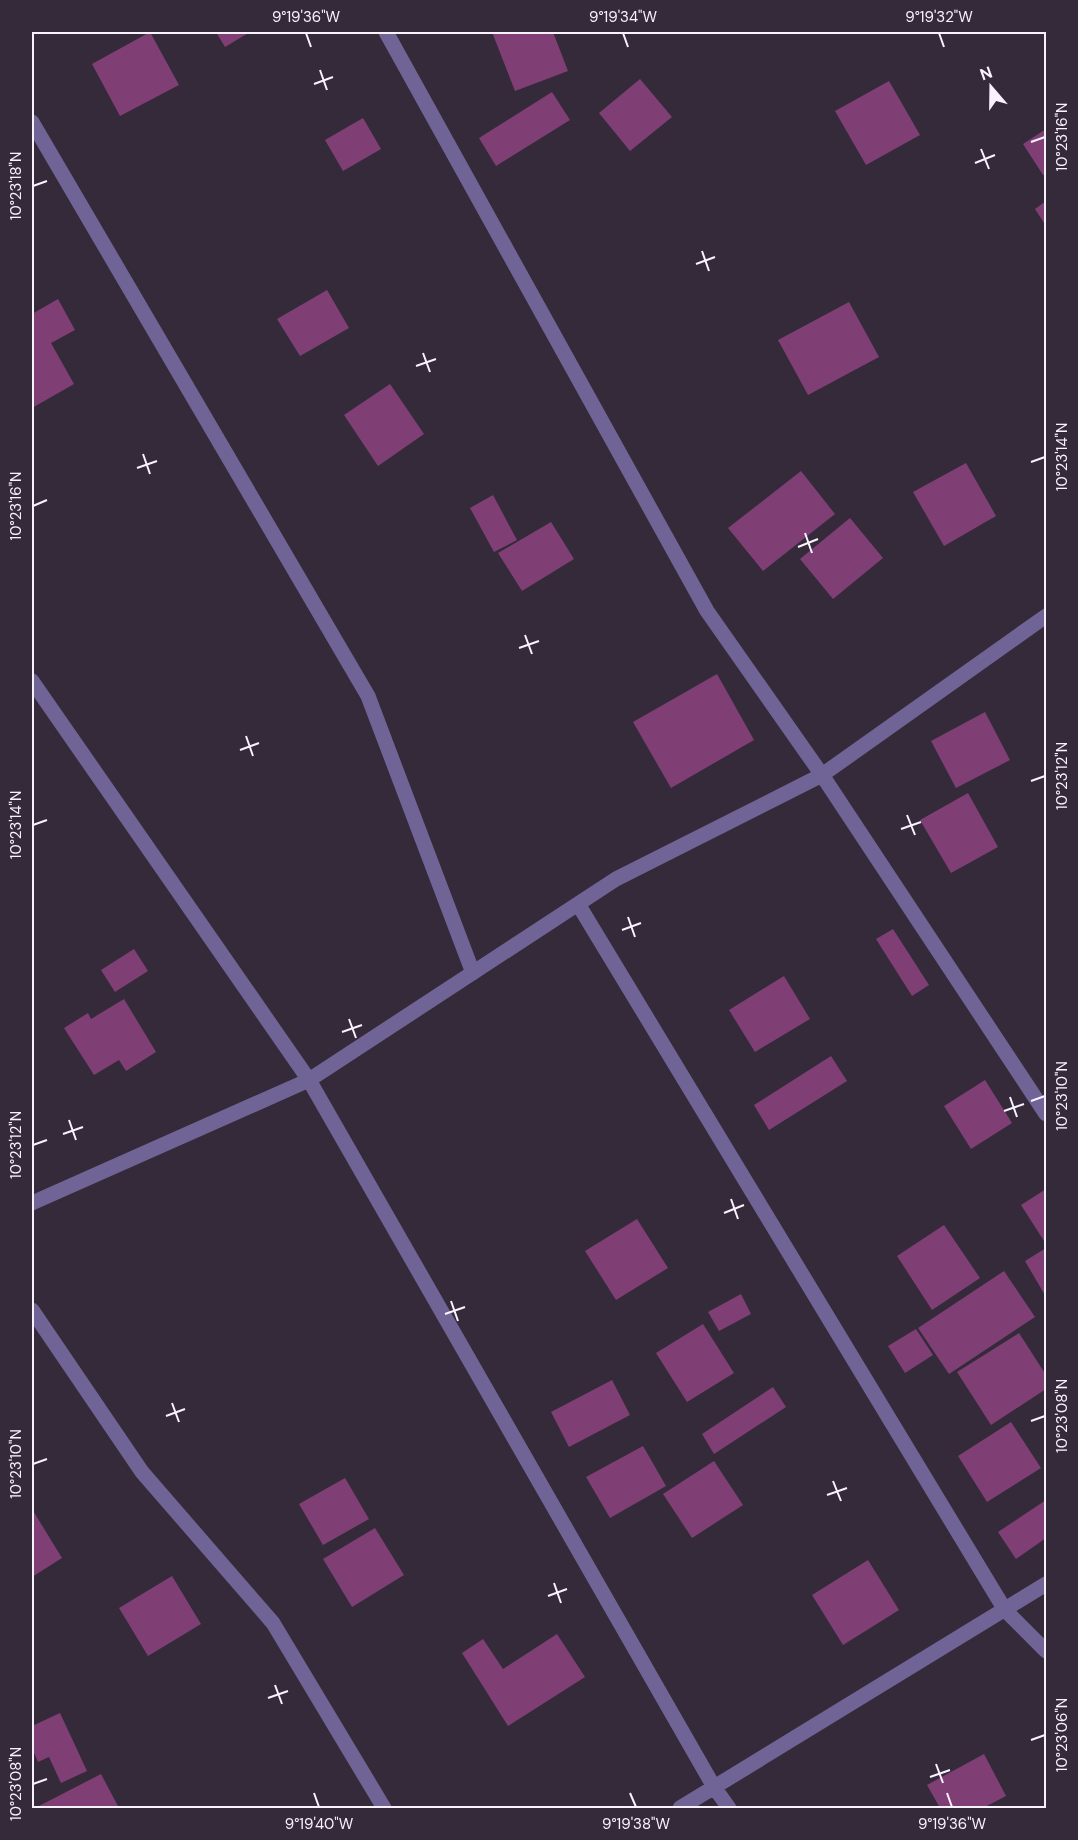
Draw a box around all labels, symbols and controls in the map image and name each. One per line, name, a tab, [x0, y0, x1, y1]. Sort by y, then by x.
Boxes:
text: 9°19'36"W	[272, 7, 341, 27]
text: 9°19'34"W	[589, 7, 657, 27]
text: 9°19'32"W	[905, 7, 973, 27]
north arrow	[961, 57, 1021, 117]
text: N	[977, 62, 995, 85]
text: 10°23'16"N	[1052, 103, 1072, 171]
text: 10°23'18"N	[6, 152, 26, 220]
text: 10°23'14"N	[1052, 423, 1072, 491]
text: 10°23'16"N	[6, 472, 26, 540]
text: 10°23'12"N	[1052, 742, 1072, 810]
text: 10°23'14"N	[6, 791, 26, 859]
text: 10°23'10"N	[1052, 1061, 1072, 1131]
text: 10°23'12"N	[6, 1111, 26, 1179]
text: 10°23'08"N	[1052, 1379, 1072, 1453]
text: 10°23'10"N	[6, 1429, 26, 1499]
text: 10°23'06"N	[1052, 1698, 1072, 1772]
text: 10°23'08"N	[6, 1747, 26, 1821]
text: 9°19'40"W	[285, 1814, 354, 1834]
text: 9°19'38"W	[602, 1814, 670, 1834]
text: 9°19'36"W	[918, 1814, 987, 1834]

